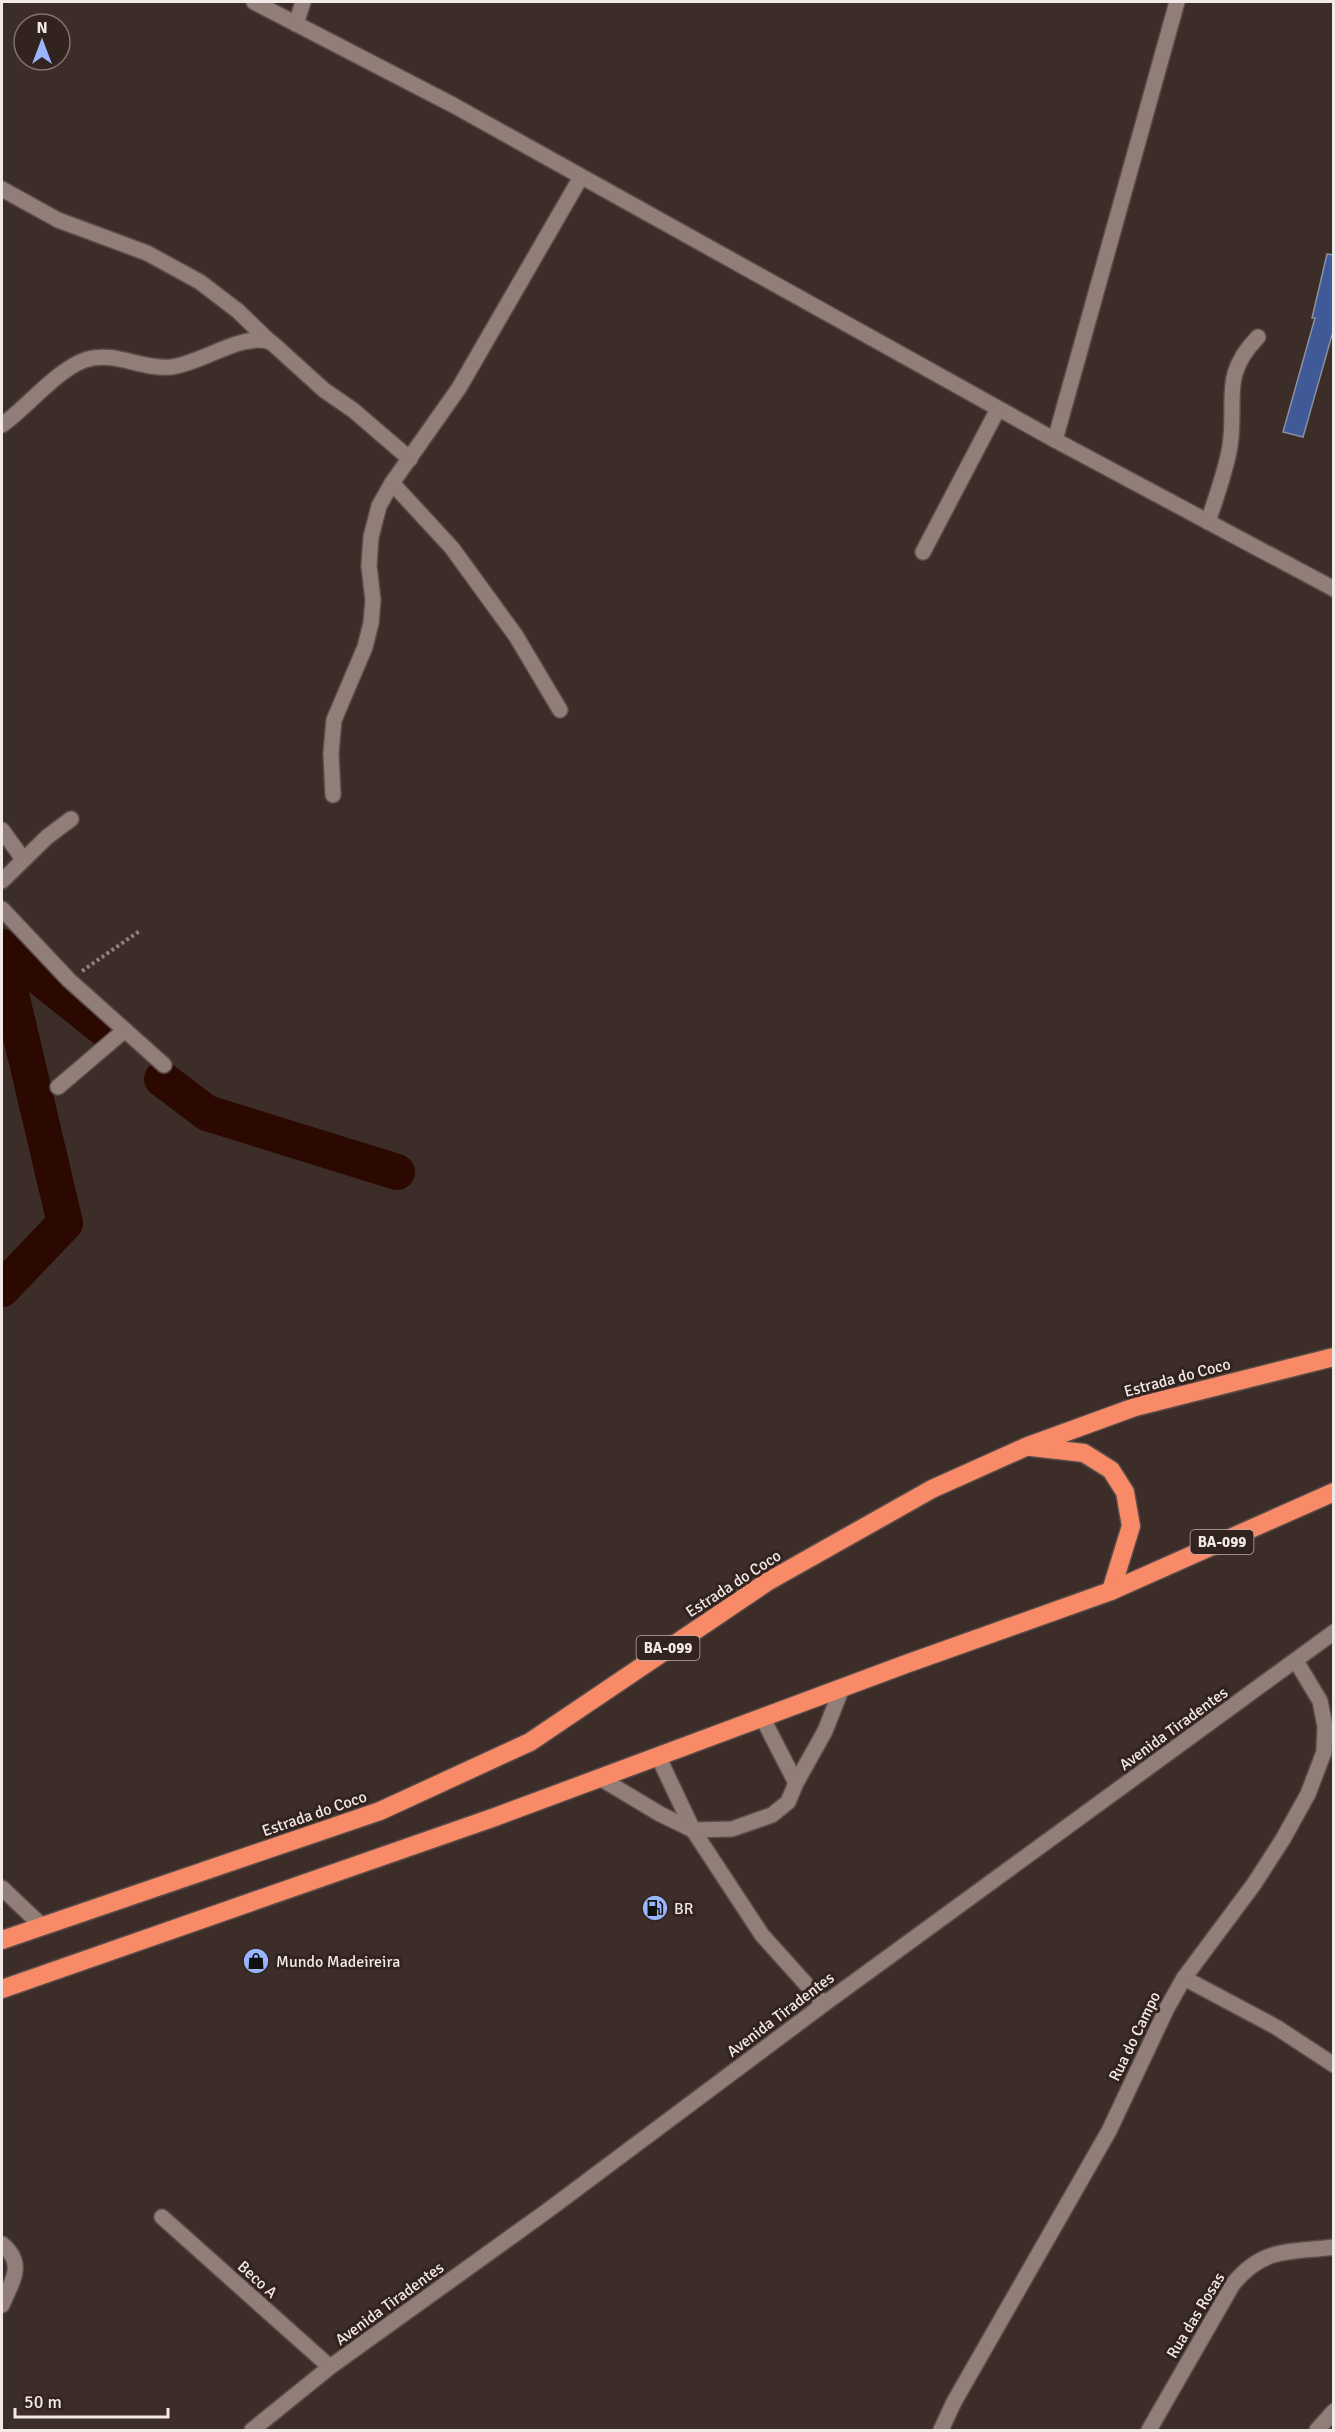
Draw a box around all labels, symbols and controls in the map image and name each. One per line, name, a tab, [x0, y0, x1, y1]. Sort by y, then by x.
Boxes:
north arrow	[12, 12, 72, 72]
text: N	[36, 18, 48, 38]
street label: Estrada do Coco	[1122, 1354, 1233, 1402]
road number: BA-099	[1190, 1530, 1254, 1554]
street label: Estrada do Coco	[682, 1546, 785, 1622]
road number: BA-099	[636, 1636, 700, 1660]
street label: Avenida Tiradentes	[1115, 1683, 1232, 1775]
street label: Estrada do Coco	[259, 1787, 369, 1841]
fuel station icon: BR	[640, 1893, 670, 1923]
place label: BR	[674, 1899, 694, 1919]
shop icon: Mundo Madeireira	[241, 1946, 271, 1976]
place label: Mundo Madeireira	[276, 1952, 400, 1972]
street label: Avenida Tiradentes	[723, 1968, 838, 2062]
street label: Rua do Campo	[1105, 1988, 1165, 2084]
street label: Beco A	[233, 2257, 282, 2303]
street label: Avenida Tiradentes	[331, 2258, 448, 2350]
street label: Rua das Rosas	[1162, 2269, 1229, 2362]
scale bar	[15, 2381, 168, 2419]
text: 50 m	[24, 2391, 62, 2413]

